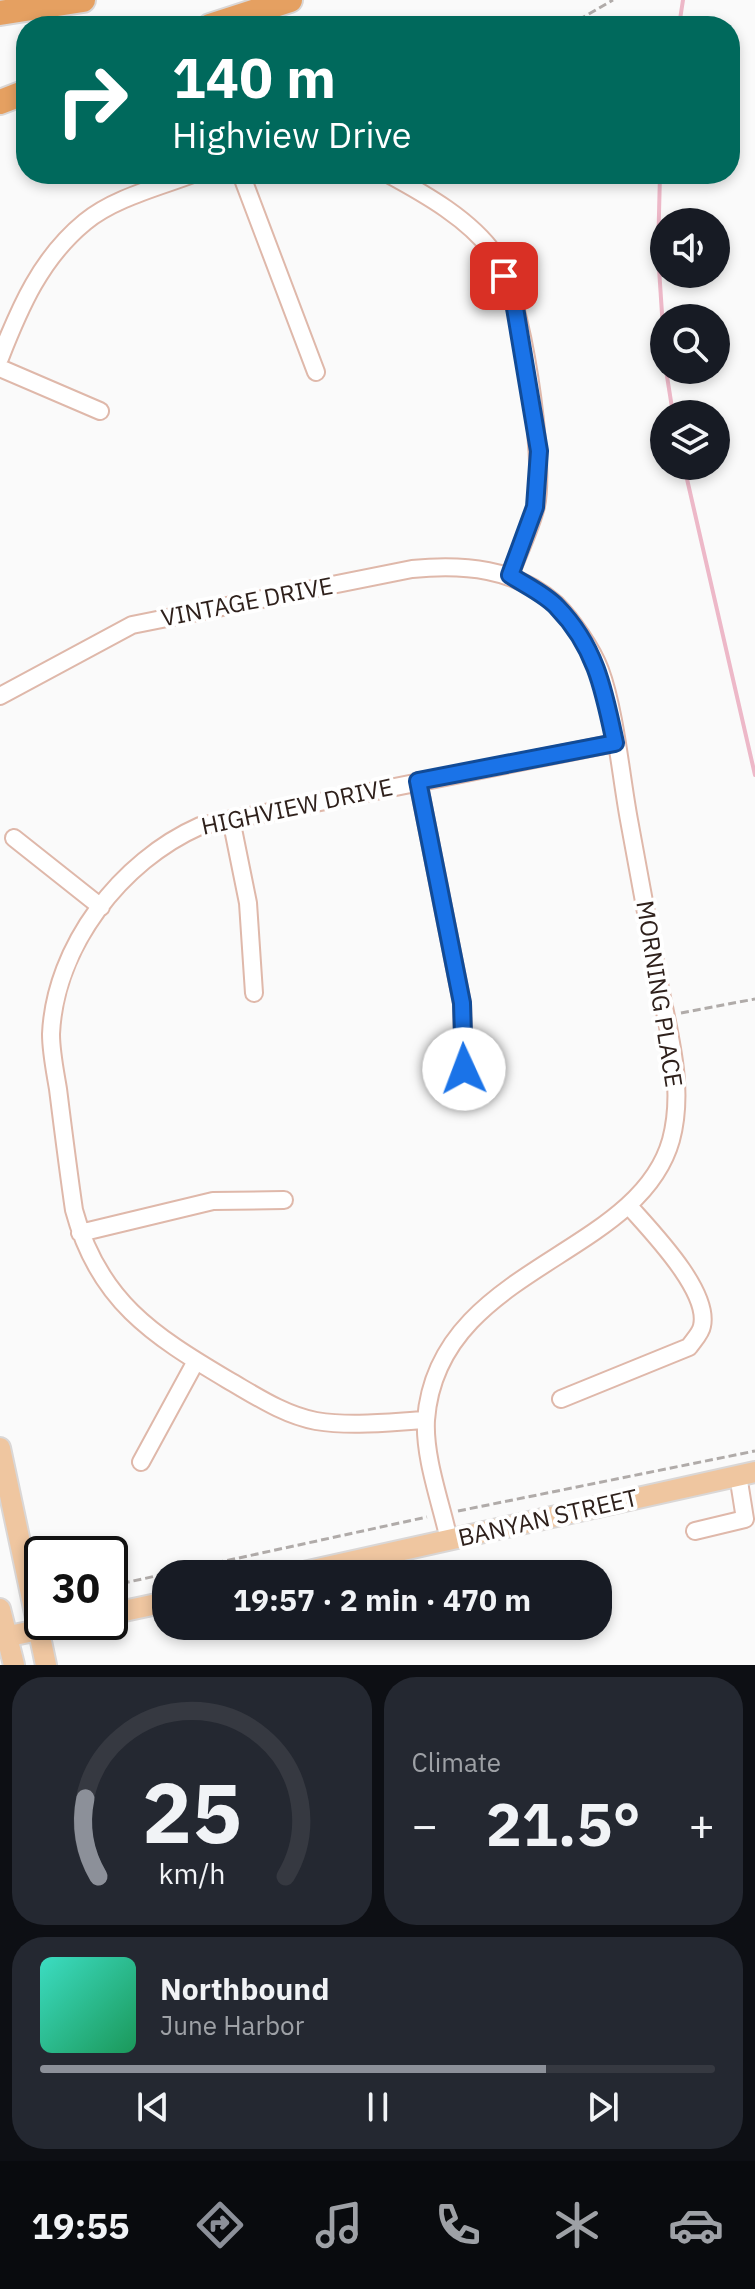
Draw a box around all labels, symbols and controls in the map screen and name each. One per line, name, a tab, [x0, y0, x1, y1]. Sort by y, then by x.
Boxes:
text: 140 m	[172, 41, 336, 113]
icon: right	[40, 48, 144, 152]
text: Highview Drive	[172, 111, 412, 158]
map controls	[650, 208, 730, 480]
button: sound	[650, 208, 730, 288]
pin	[470, 242, 538, 310]
icon: arrive	[482, 254, 526, 298]
button: search	[650, 304, 730, 384]
button: layers	[650, 400, 730, 480]
street label: VINTAGE DRIVE	[158, 569, 335, 633]
street label: HIGHVIEW DRIVE	[198, 770, 396, 842]
street label: MORNING PLACE	[629, 898, 691, 1090]
position arrow	[422, 1027, 506, 1111]
street label: BANYAN STREET	[455, 1481, 641, 1553]
speed limit sign: 30	[24, 1536, 128, 1640]
text: 19:57 · 2 min · 470 m	[233, 1580, 531, 1619]
text: Climate	[412, 1745, 501, 1779]
text: 25	[142, 1758, 242, 1866]
text: 21.5°	[486, 1784, 641, 1863]
text: −	[412, 1796, 438, 1853]
text: +	[689, 1796, 715, 1853]
text: km/h	[158, 1855, 225, 1892]
text: Northbound	[160, 1969, 329, 2008]
text: June Harbor	[160, 2008, 304, 2042]
icon: previous	[131, 2085, 175, 2129]
icon: pause	[356, 2085, 400, 2129]
icon: next	[581, 2085, 625, 2129]
icon: directions	[192, 2197, 248, 2253]
icon: music	[311, 2197, 367, 2253]
icon: phone	[430, 2197, 486, 2253]
icon: climate	[549, 2197, 605, 2253]
icon: car	[668, 2197, 724, 2253]
text: 19:55	[31, 2202, 130, 2249]

